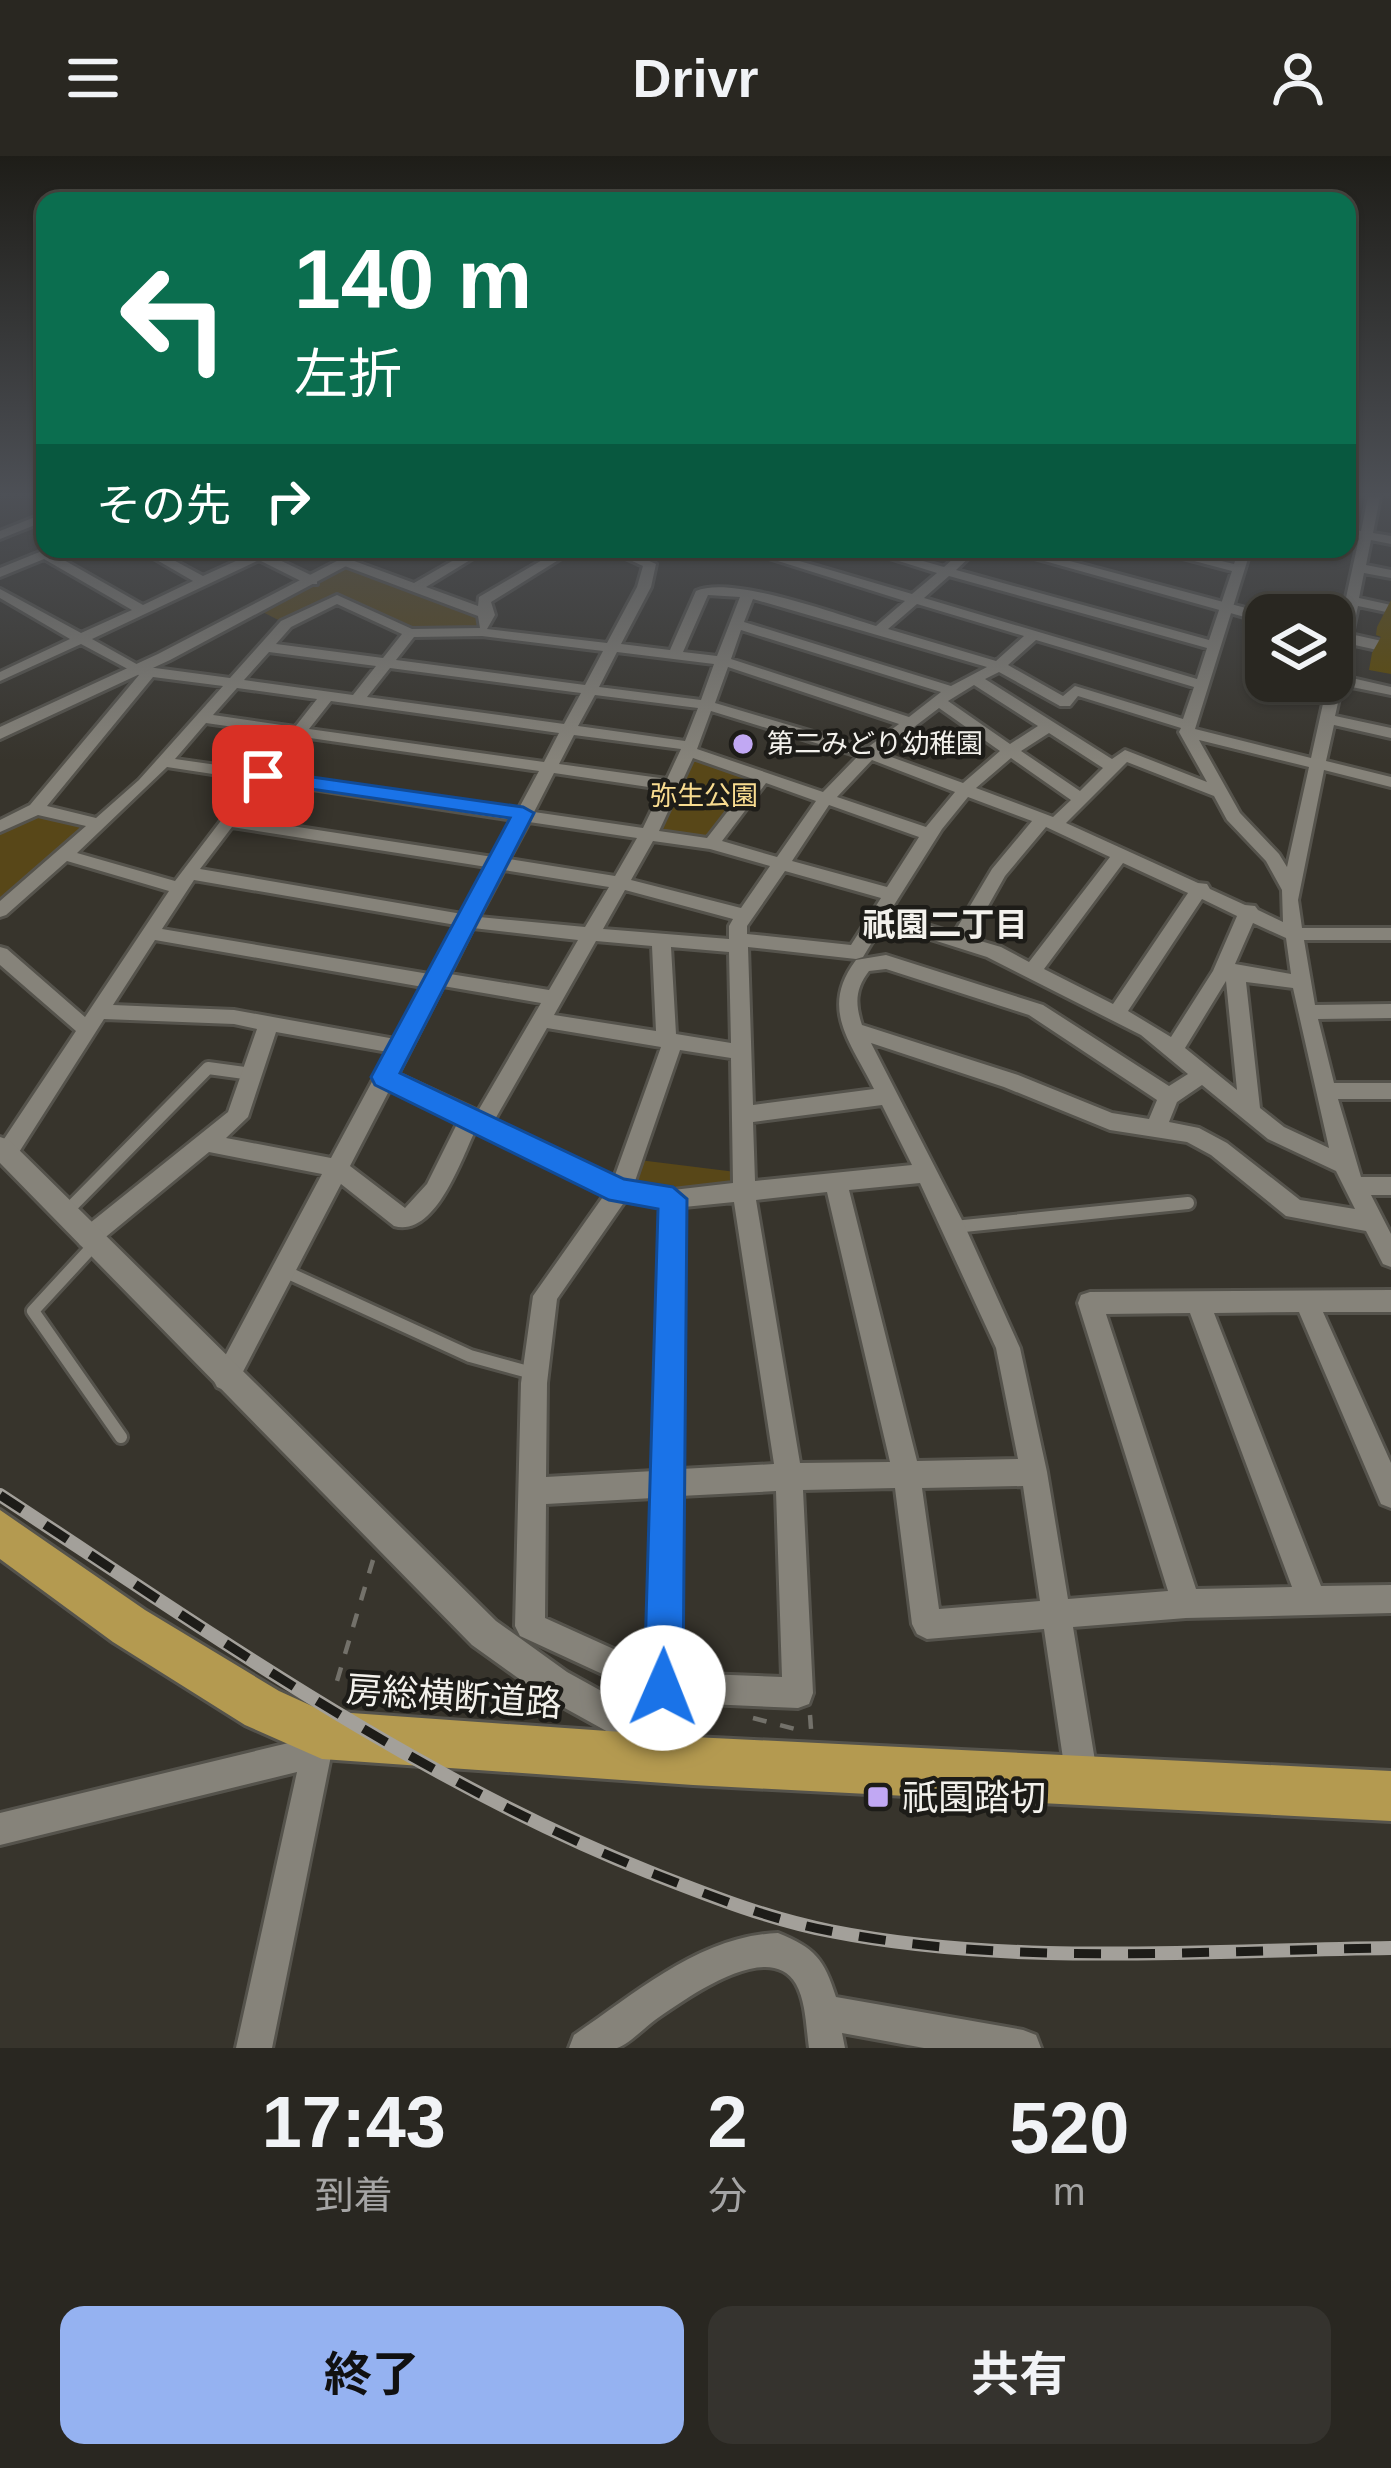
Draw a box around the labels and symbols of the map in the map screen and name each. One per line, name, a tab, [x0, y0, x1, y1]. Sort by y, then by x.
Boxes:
pin	[212, 725, 314, 827]
place label: 第二みどり幼稚園	[767, 729, 983, 759]
marker: 第二みどり幼稚園	[730, 731, 756, 757]
park label: 弥生公園	[650, 781, 758, 811]
district label: 祇園二丁目	[863, 906, 1028, 943]
position arrow	[600, 1625, 726, 1751]
street label: 房総横断道路	[345, 1669, 563, 1724]
place label: 祇園踏切	[902, 1777, 1046, 1818]
marker: 祇園踏切	[865, 1784, 891, 1810]

